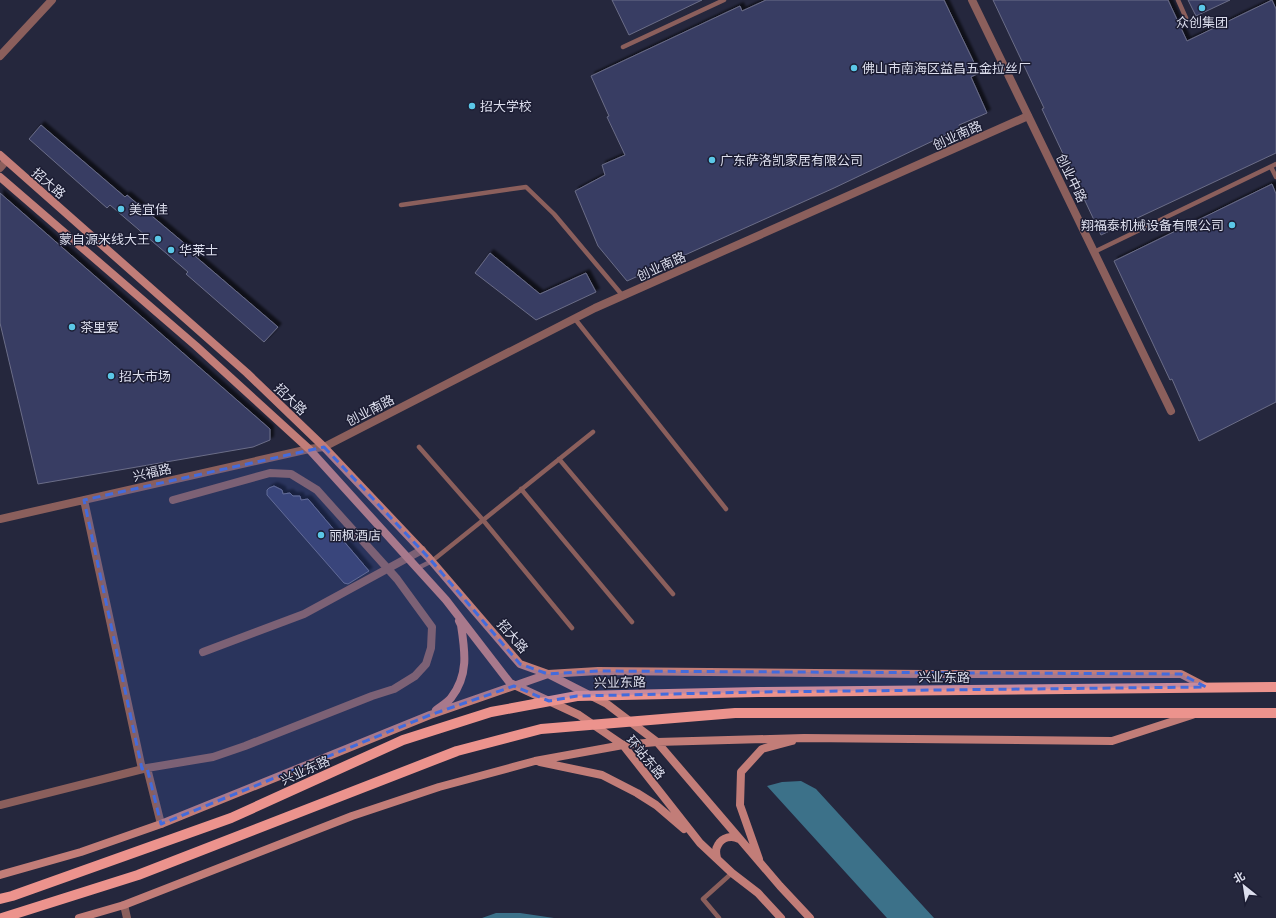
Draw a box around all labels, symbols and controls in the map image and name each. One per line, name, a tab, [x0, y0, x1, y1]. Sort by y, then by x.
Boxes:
marker: 众创集团	[1197, 3, 1207, 13]
place label: 众创集团	[1176, 14, 1228, 30]
place label: 佛山市南海区益昌五金拉丝厂	[862, 60, 1031, 76]
marker: 佛山市南海区益昌五金拉丝厂	[849, 63, 859, 73]
place label: 招大学校	[480, 98, 532, 114]
marker: 招大学校	[467, 101, 477, 111]
street label: 创业南路	[930, 117, 984, 153]
street label: 创业中路	[1053, 151, 1091, 205]
place label: 广东萨洛凯家居有限公司	[720, 152, 863, 168]
marker: 广东萨洛凯家居有限公司	[707, 155, 717, 165]
street label: 招大路	[29, 164, 69, 202]
place label: 美宜佳	[129, 201, 168, 217]
marker: 美宜佳	[116, 204, 126, 214]
place label: 翔福泰机械设备有限公司	[1081, 217, 1224, 233]
marker: 翔福泰机械设备有限公司	[1227, 220, 1237, 230]
place label: 蒙自源米线大王	[59, 231, 150, 247]
marker: 蒙自源米线大王	[153, 234, 163, 244]
place label: 华莱士	[179, 242, 218, 258]
marker: 华莱士	[166, 245, 176, 255]
street label: 创业南路	[634, 248, 688, 284]
place label: 茶里爱	[80, 319, 119, 335]
marker: 茶里爱	[67, 322, 77, 332]
place label: 招大市场	[119, 368, 171, 384]
marker: 招大市场	[106, 371, 116, 381]
street label: 招大路	[271, 380, 311, 418]
street label: 创业南路	[343, 391, 397, 429]
street label: 兴福路	[131, 460, 173, 484]
place label: 丽枫酒店	[329, 527, 381, 543]
marker: 丽枫酒店	[316, 530, 326, 540]
street label: 招大路	[494, 616, 532, 656]
street label: 兴业东路	[918, 669, 970, 685]
street label: 兴业东路	[594, 674, 646, 690]
street label: 环站东路	[623, 732, 669, 782]
street label: 兴业东路	[278, 752, 332, 788]
north arrow	[1224, 866, 1264, 906]
text: 北	[1231, 869, 1247, 885]

